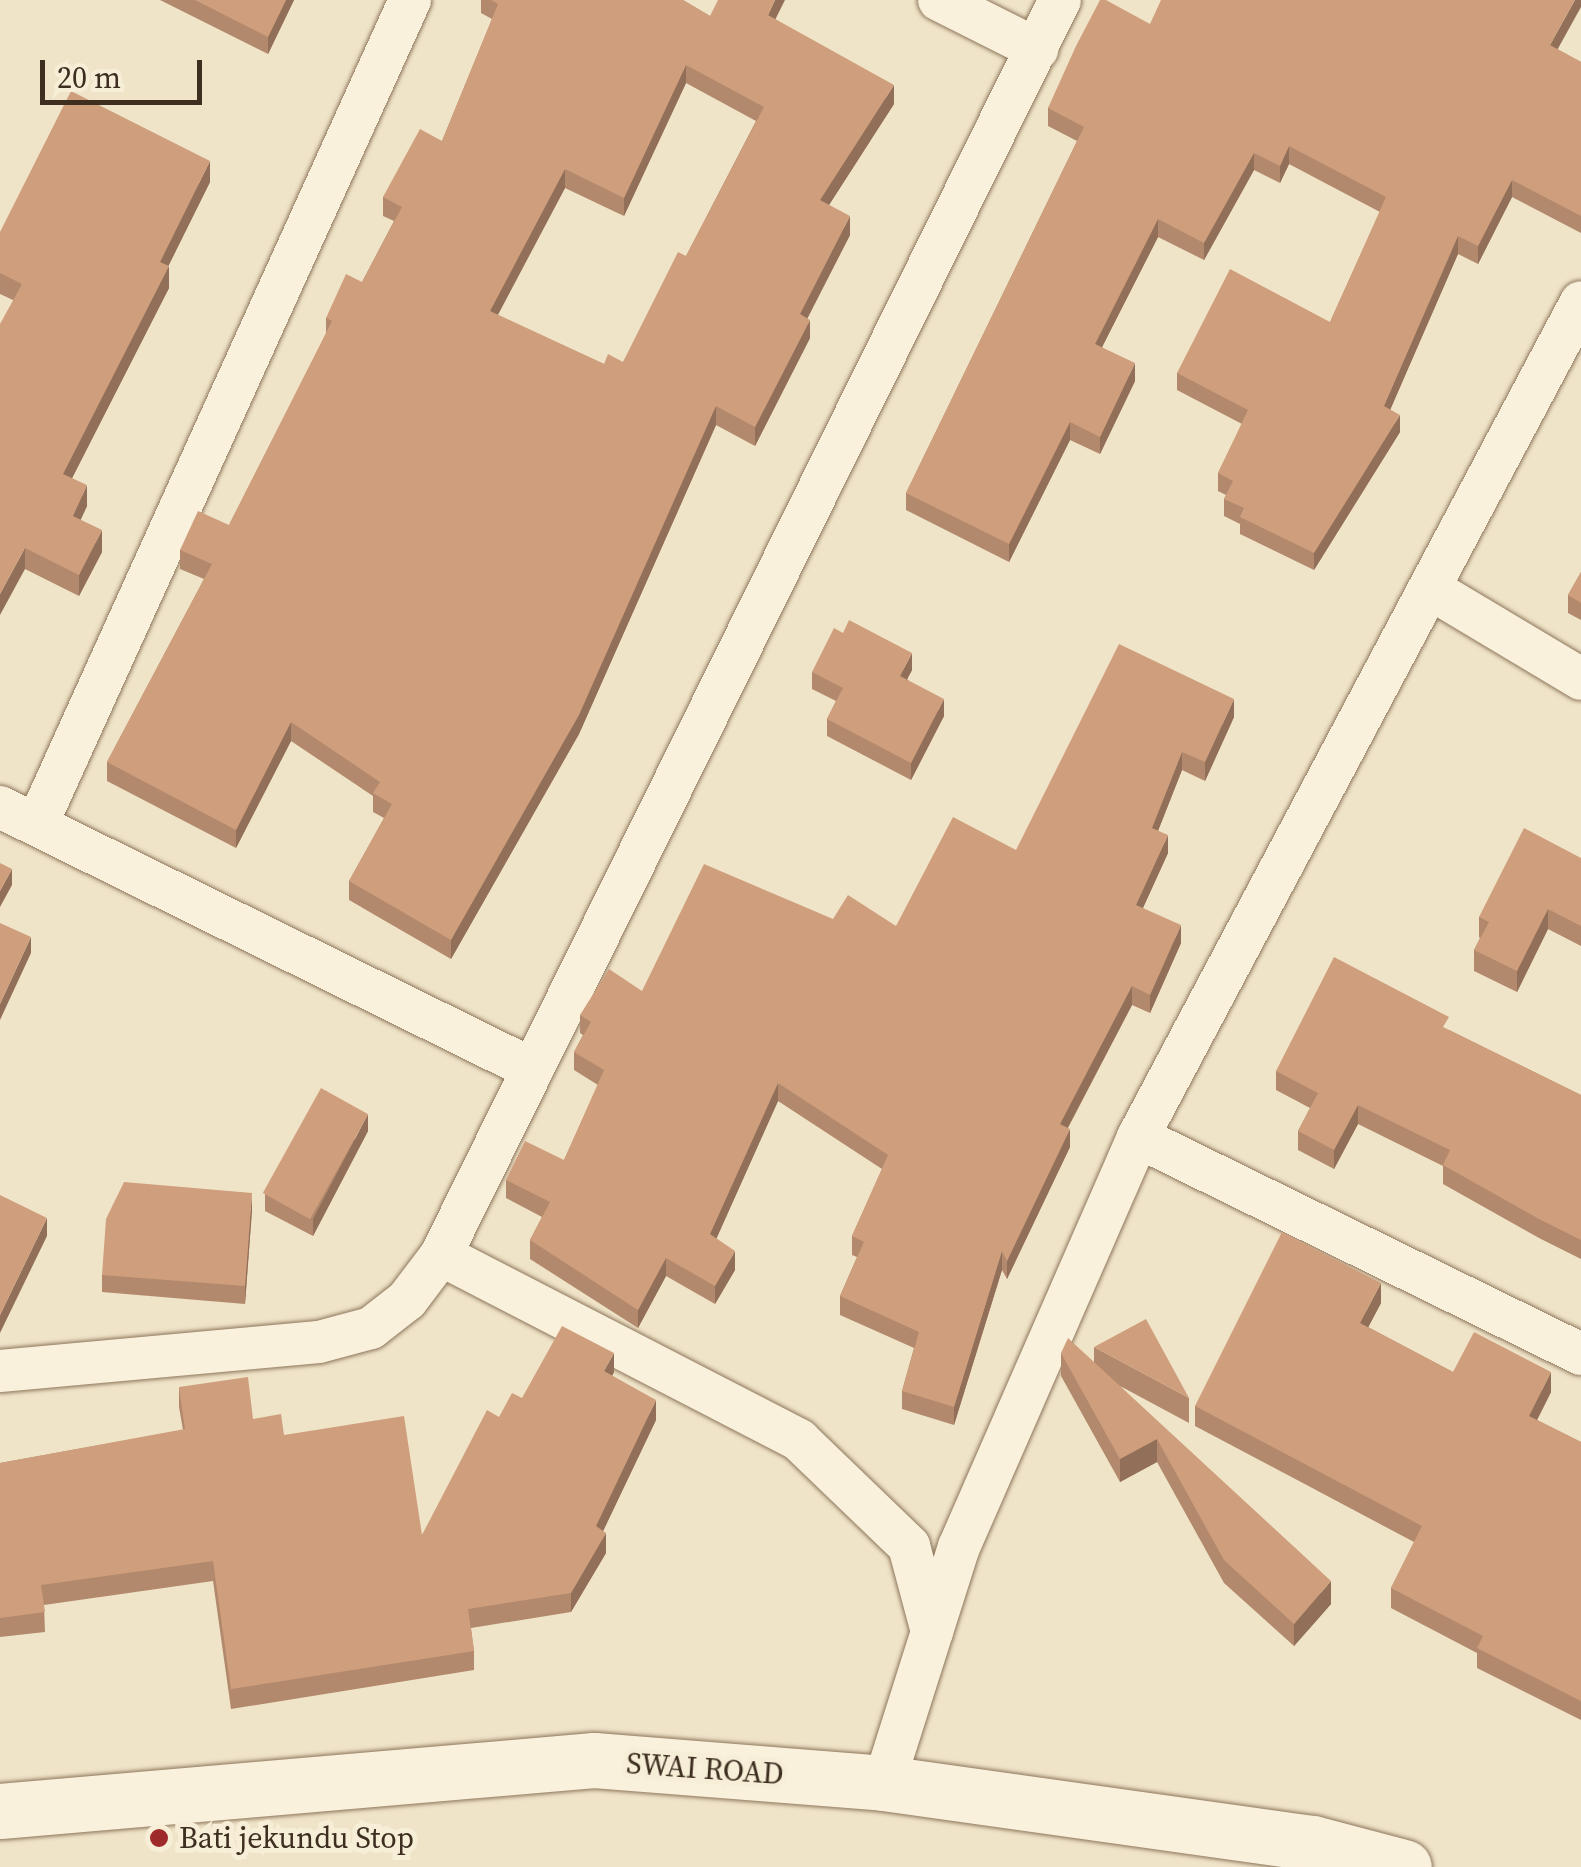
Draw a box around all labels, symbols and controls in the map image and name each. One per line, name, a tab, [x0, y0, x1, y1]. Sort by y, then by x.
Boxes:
scale bar	[45, 40, 208, 102]
text: 20 m	[57, 57, 121, 98]
street label: SWAI ROAD	[625, 1746, 785, 1792]
place label: Bati jekundu Stop	[179, 1820, 414, 1856]
marker: Bati jekundu Stop	[148, 1827, 170, 1849]

